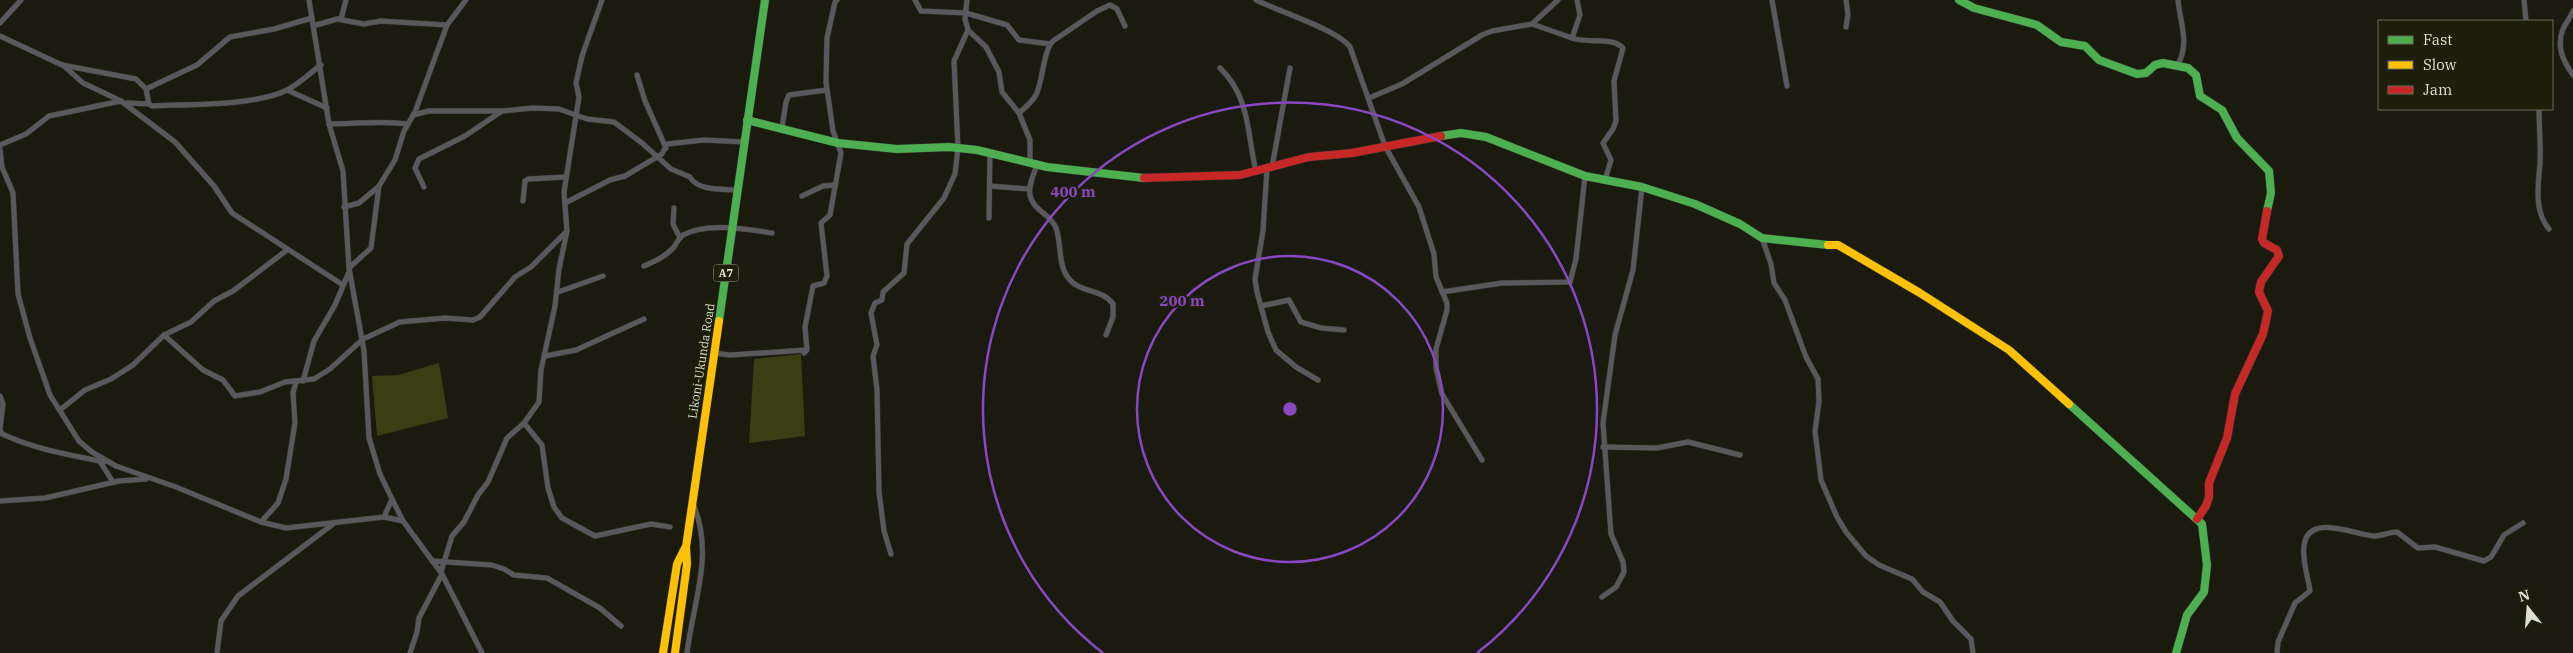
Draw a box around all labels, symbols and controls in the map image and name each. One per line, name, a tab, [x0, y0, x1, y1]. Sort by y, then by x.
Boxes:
legend	[2378, 20, 2553, 110]
text: Fast	[2423, 30, 2453, 49]
text: Slow	[2423, 55, 2457, 74]
text: Jam	[2423, 80, 2452, 99]
text: 400 m	[1050, 182, 1096, 201]
road number: A7	[714, 264, 738, 282]
text: 200 m	[1159, 291, 1205, 310]
street label: Likoni-Ukunda Road	[684, 302, 718, 420]
centre of rings	[1281, 400, 1299, 418]
north arrow	[2503, 583, 2553, 633]
text: N	[2516, 585, 2532, 606]

